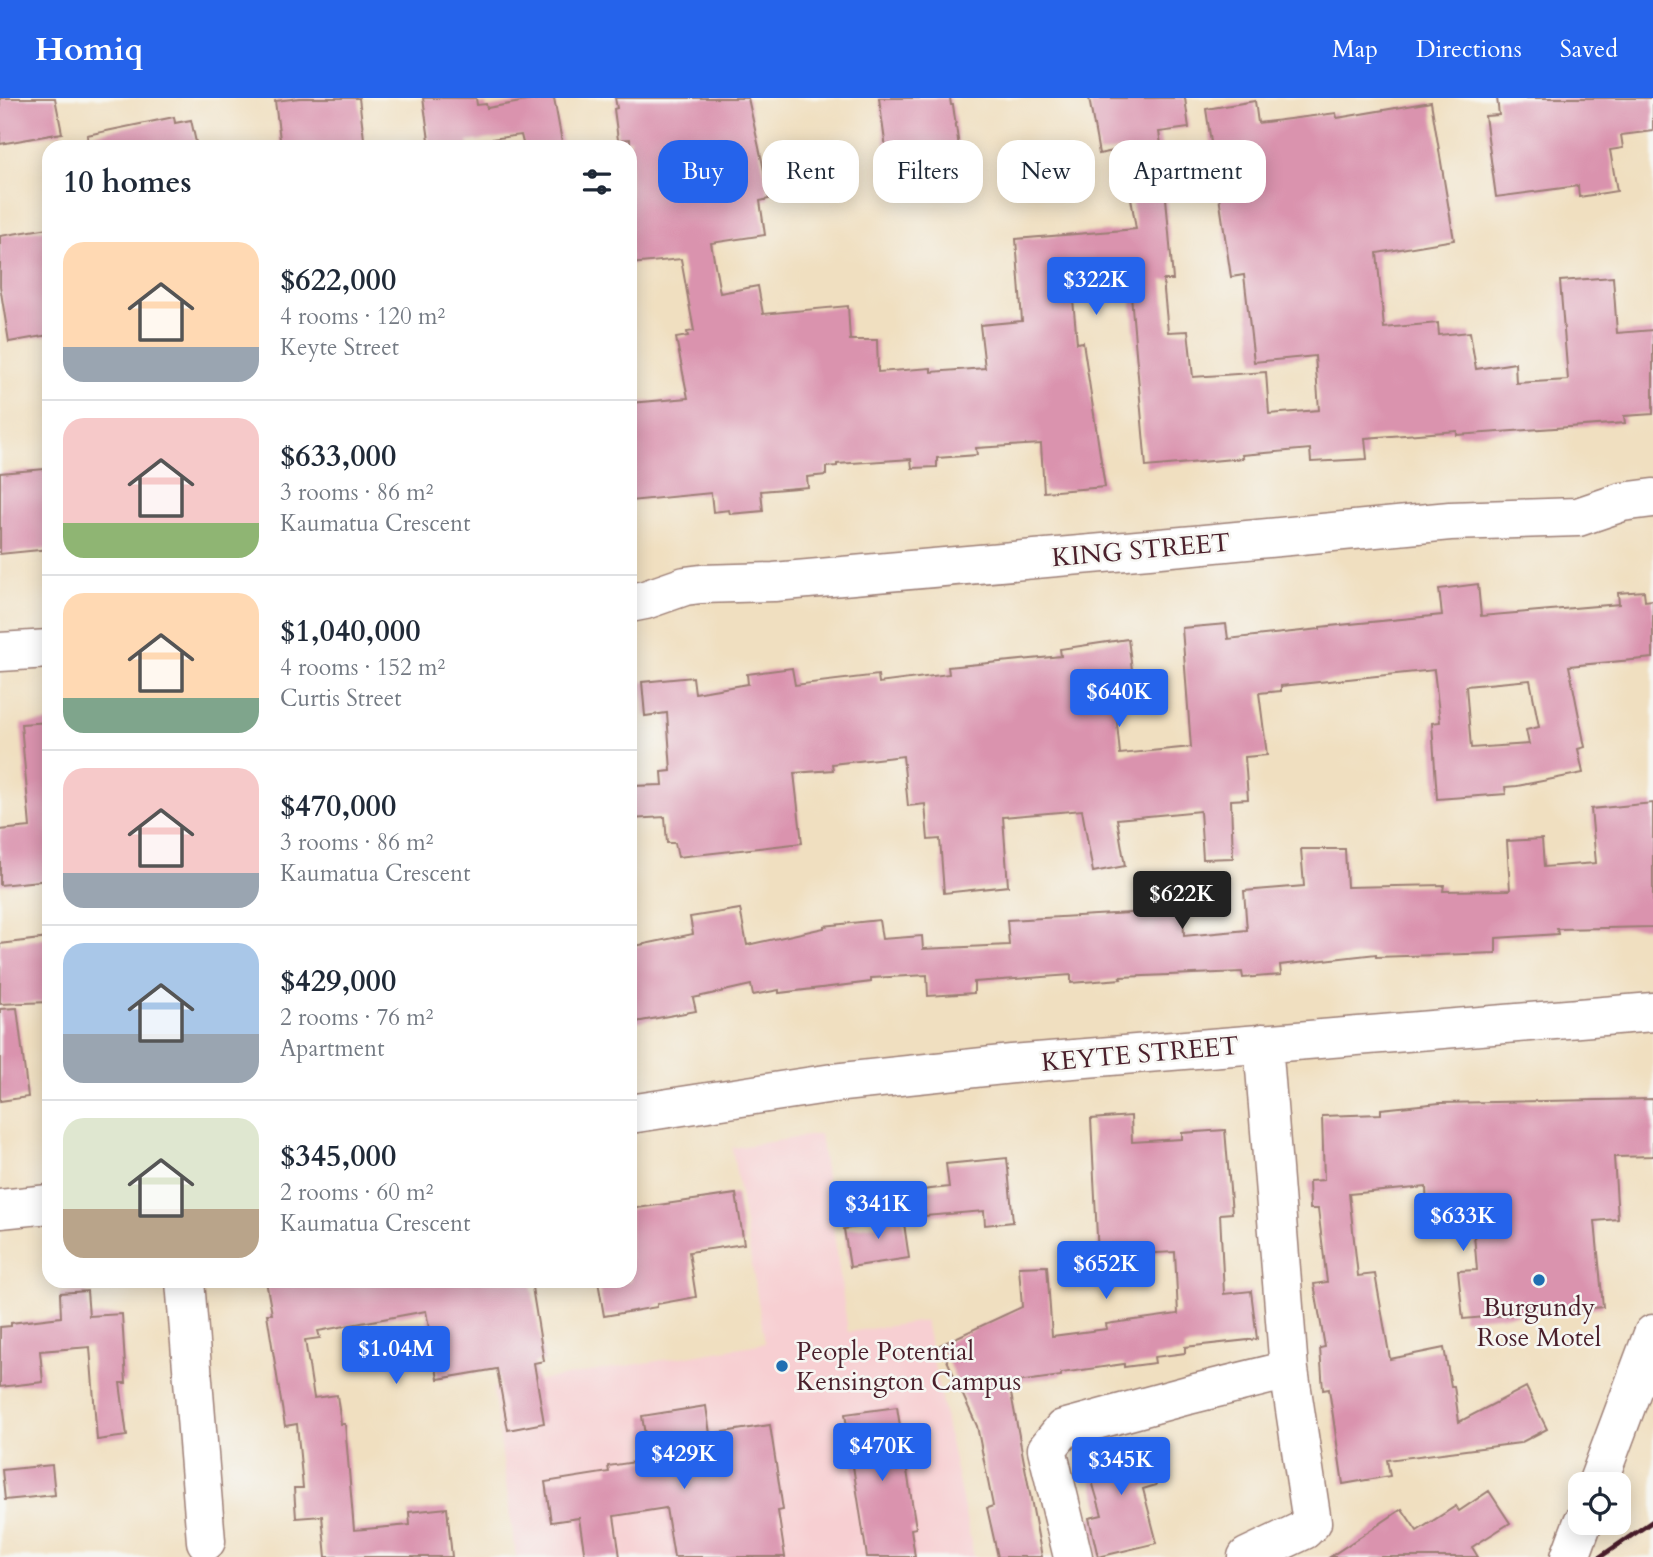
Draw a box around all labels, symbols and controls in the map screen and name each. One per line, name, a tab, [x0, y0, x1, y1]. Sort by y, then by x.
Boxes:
text: Homiq	[35, 27, 143, 72]
text: Map	[1332, 33, 1378, 66]
text: Directions	[1416, 33, 1522, 66]
text: Saved	[1560, 33, 1618, 66]
chip: Buy	[658, 140, 748, 203]
chip: Rent	[762, 140, 859, 203]
chip: Filters	[873, 140, 983, 203]
chip: New	[997, 140, 1095, 203]
chip: Apartment	[1109, 140, 1266, 203]
text: 10 homes	[63, 162, 192, 203]
icon: filters	[578, 163, 616, 201]
pin: $322K	[1047, 258, 1145, 317]
text: $622,000	[280, 260, 396, 301]
text: $322K	[1063, 264, 1129, 295]
icon: home	[119, 270, 203, 354]
text: 4 rooms · 120 m²	[280, 301, 445, 332]
text: Keyte Street	[280, 332, 399, 363]
text: $633,000	[280, 436, 396, 477]
icon: home	[119, 446, 203, 530]
text: 3 rooms · 86 m²	[280, 477, 433, 508]
text: Kaumatua Crescent	[280, 508, 470, 539]
street label: KING STREET	[1050, 525, 1232, 575]
text: $1,040,000	[280, 611, 421, 652]
icon: home	[119, 621, 203, 705]
text: 4 rooms · 152 m²	[280, 652, 445, 683]
pin: $640K	[1070, 670, 1168, 729]
text: $640K	[1086, 676, 1152, 707]
text: Curtis Street	[280, 683, 402, 714]
text: $470,000	[280, 786, 396, 827]
icon: home	[119, 796, 203, 880]
text: 3 rooms · 86 m²	[280, 827, 433, 858]
text: Kaumatua Crescent	[280, 858, 470, 889]
pin: $622K	[1133, 872, 1231, 931]
text: $622K	[1149, 878, 1215, 909]
text: $429,000	[280, 961, 396, 1002]
icon: home	[119, 971, 203, 1055]
text: 2 rooms · 76 m²	[280, 1002, 433, 1033]
street label: KEYTE STREET	[1040, 1028, 1240, 1080]
text: Apartment	[280, 1033, 384, 1064]
text: $345,000	[280, 1136, 396, 1177]
icon: home	[119, 1146, 203, 1230]
text: 2 rooms · 60 m²	[280, 1177, 433, 1208]
pin: $341K	[829, 1182, 927, 1241]
text: $341K	[845, 1188, 911, 1219]
pin: $633K	[1414, 1194, 1512, 1253]
text: $633K	[1430, 1200, 1496, 1231]
text: Kaumatua Crescent	[280, 1208, 470, 1239]
pin: $652K	[1057, 1242, 1155, 1301]
text: $652K	[1073, 1248, 1139, 1279]
marker: Burgundy Rose Motel	[1531, 1272, 1547, 1288]
place label: Burgundy Rose Motel	[1477, 1290, 1602, 1355]
pin: $1.04M	[339, 1326, 453, 1386]
text: $1.04M	[358, 1333, 434, 1364]
place label: People Potential Kensington Campus	[796, 1334, 1021, 1399]
marker: People Potential Kensington Campus	[774, 1358, 790, 1374]
pin: $470K	[833, 1424, 931, 1483]
text: $470K	[849, 1430, 915, 1461]
pin: $429K	[635, 1432, 733, 1491]
text: $429K	[651, 1438, 717, 1469]
pin: $345K	[1072, 1438, 1170, 1497]
text: $345K	[1088, 1444, 1154, 1475]
map controls	[1568, 1472, 1631, 1535]
button: locate	[1568, 1472, 1631, 1535]

